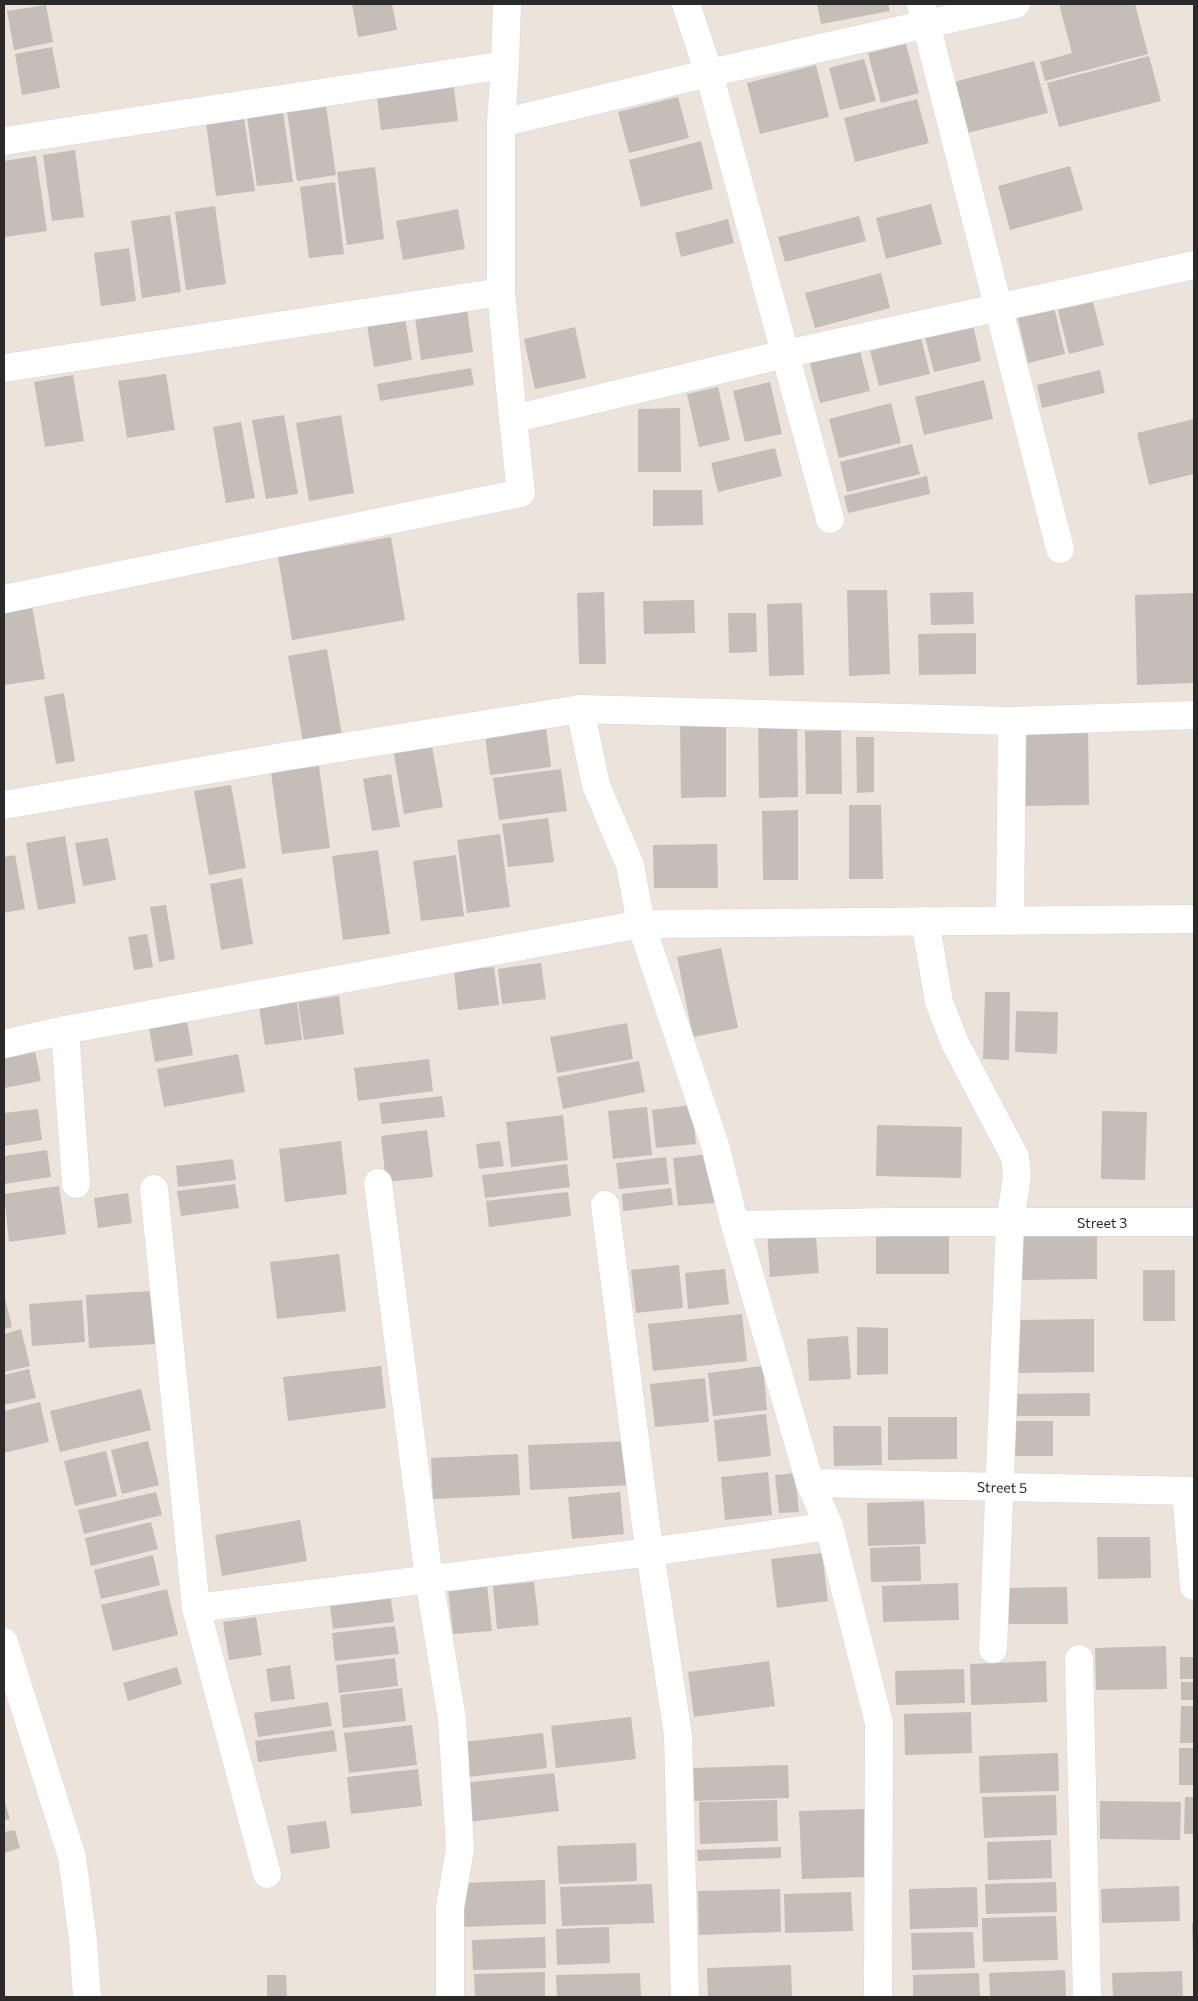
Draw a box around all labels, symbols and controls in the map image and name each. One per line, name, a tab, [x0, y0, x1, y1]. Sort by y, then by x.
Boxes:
street label: Street 3	[1077, 1214, 1127, 1231]
street label: Street 5	[977, 1478, 1027, 1496]

